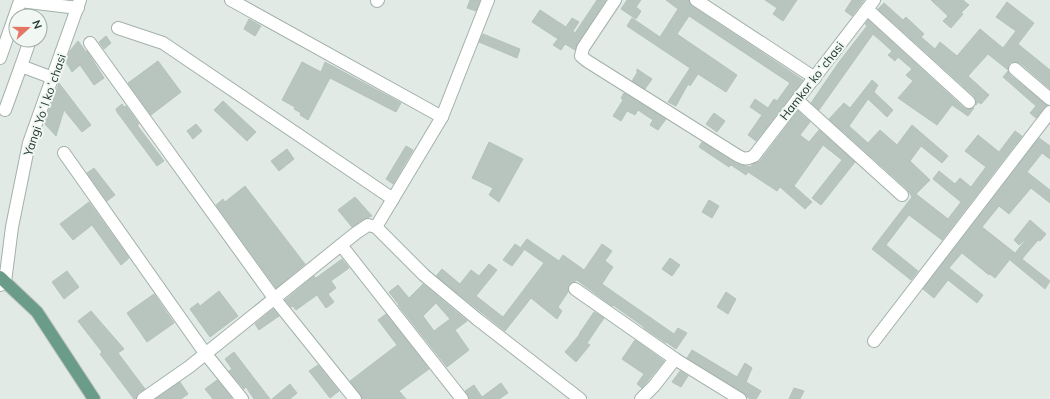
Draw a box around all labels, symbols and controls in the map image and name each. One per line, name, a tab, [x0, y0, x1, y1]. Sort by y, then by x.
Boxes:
north arrow	[8, 8, 48, 48]
text: N	[29, 18, 45, 31]
street label: Hamkor koʻchasi	[776, 38, 847, 123]
street label: Yangi Yoʻl koʻchasi	[20, 52, 69, 159]

